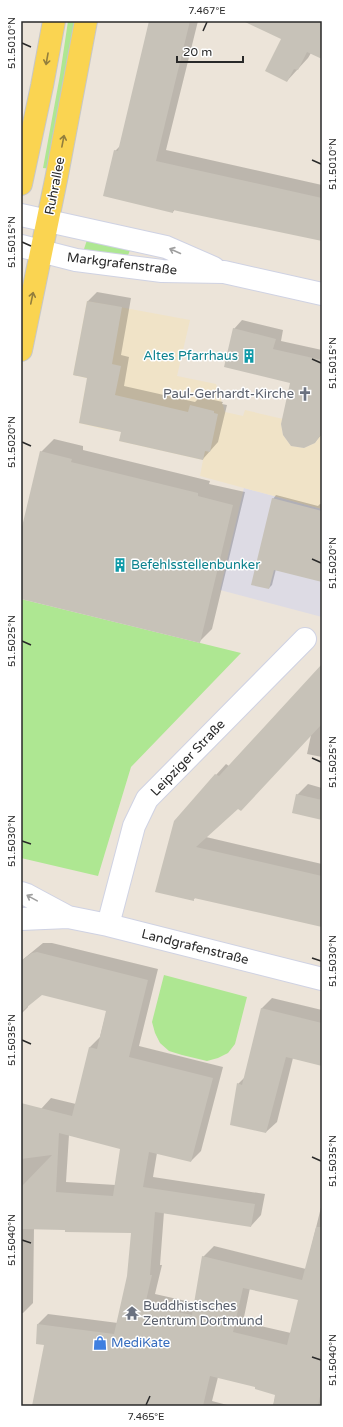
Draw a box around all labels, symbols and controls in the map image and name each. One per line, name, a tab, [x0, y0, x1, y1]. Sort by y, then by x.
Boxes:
text: 7.467°E	[188, 5, 226, 17]
text: 51.5010°N	[6, 17, 18, 69]
scale bar	[177, 38, 243, 64]
text: 20 m	[183, 45, 212, 59]
one-way arrow	[43, 52, 51, 65]
one-way arrow	[60, 135, 68, 148]
text: 51.5010°N	[327, 138, 339, 190]
street label: Ruhrallee	[42, 156, 68, 216]
text: 51.5015°N	[6, 216, 18, 268]
one-way arrow	[170, 247, 182, 254]
street label: Markgrafenstraße	[66, 249, 178, 279]
one-way arrow	[28, 292, 36, 305]
text: 51.5015°N	[327, 337, 339, 389]
place label: Altes Pfarrhaus	[143, 348, 238, 364]
building icon: Altes Pfarrhaus	[241, 348, 257, 364]
place label: Paul-Gerhardt-Kirche	[163, 386, 294, 402]
church icon: Paul-Gerhardt-Kirche	[297, 386, 313, 402]
text: 51.5020°N	[6, 416, 18, 468]
text: 51.5020°N	[327, 537, 339, 589]
building icon: Befehlsstellenbunker	[112, 557, 128, 573]
place label: Befehlsstellenbunker	[131, 557, 260, 573]
text: 51.5025°N	[6, 615, 18, 667]
street label: Leipziger Straße	[147, 716, 229, 800]
text: 51.5025°N	[327, 736, 339, 788]
text: 51.5030°N	[6, 815, 18, 867]
one-way arrow	[26, 893, 38, 901]
street label: Landgrafenstraße	[140, 926, 250, 968]
text: 51.5030°N	[327, 935, 339, 987]
text: 51.5035°N	[6, 1014, 18, 1066]
text: 51.5035°N	[327, 1135, 339, 1187]
text: 51.5040°N	[6, 1214, 18, 1266]
place label: Buddhistisches Zentrum Dortmund	[143, 1298, 263, 1329]
temple icon: Buddhistisches Zentrum Dortmund	[124, 1305, 140, 1321]
text: 51.5040°N	[327, 1334, 339, 1386]
shop icon: MediKate	[92, 1335, 108, 1351]
place label: MediKate	[111, 1335, 170, 1351]
text: 7.465°E	[128, 1411, 164, 1423]

